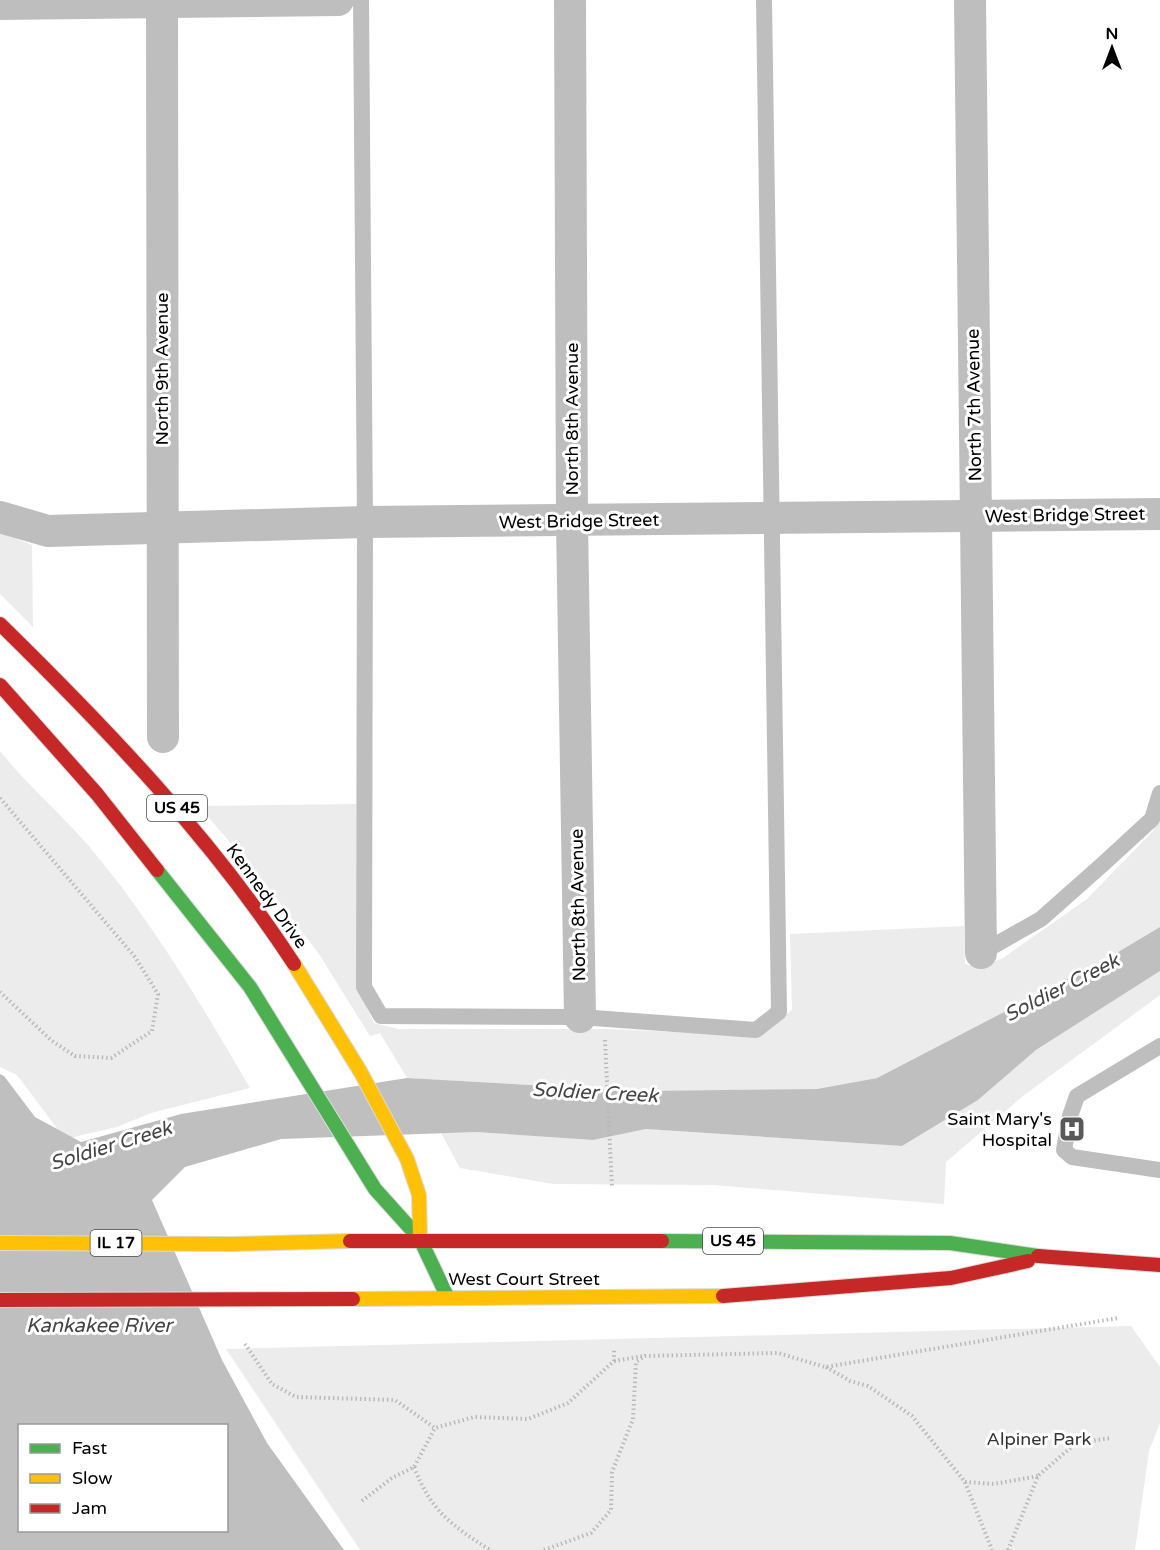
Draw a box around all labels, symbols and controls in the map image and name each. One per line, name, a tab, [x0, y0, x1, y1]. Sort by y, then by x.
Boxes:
north arrow	[1082, 18, 1142, 78]
text: N	[1106, 24, 1118, 44]
street label: North 9th Avenue	[151, 293, 173, 445]
street label: North 7th Avenue	[962, 328, 986, 482]
street label: North 8th Avenue	[561, 343, 583, 495]
street label: West Bridge Street	[985, 503, 1146, 527]
street label: West Bridge Street	[499, 509, 660, 533]
road number: US 45	[147, 795, 207, 821]
street label: North 8th Avenue	[566, 828, 590, 982]
street label: Kennedy Drive	[222, 839, 312, 953]
water label: Soldier Creek	[1000, 948, 1125, 1027]
water label: Soldier Creek	[532, 1078, 661, 1108]
place label: Saint Mary's Hospital	[947, 1108, 1052, 1151]
hospital icon: Saint Mary's Hospital	[1057, 1114, 1087, 1144]
water label: Soldier Creek	[47, 1116, 177, 1176]
road number: US 45	[703, 1228, 763, 1254]
road number: IL 17	[90, 1230, 142, 1256]
street label: West Court Street	[448, 1268, 600, 1290]
water label: Kankakee River	[26, 1314, 174, 1338]
legend	[18, 1424, 228, 1532]
park label: Alpiner Park	[987, 1428, 1092, 1450]
text: Fast	[72, 1437, 107, 1459]
text: Slow	[72, 1467, 113, 1489]
text: Jam	[72, 1497, 107, 1519]

